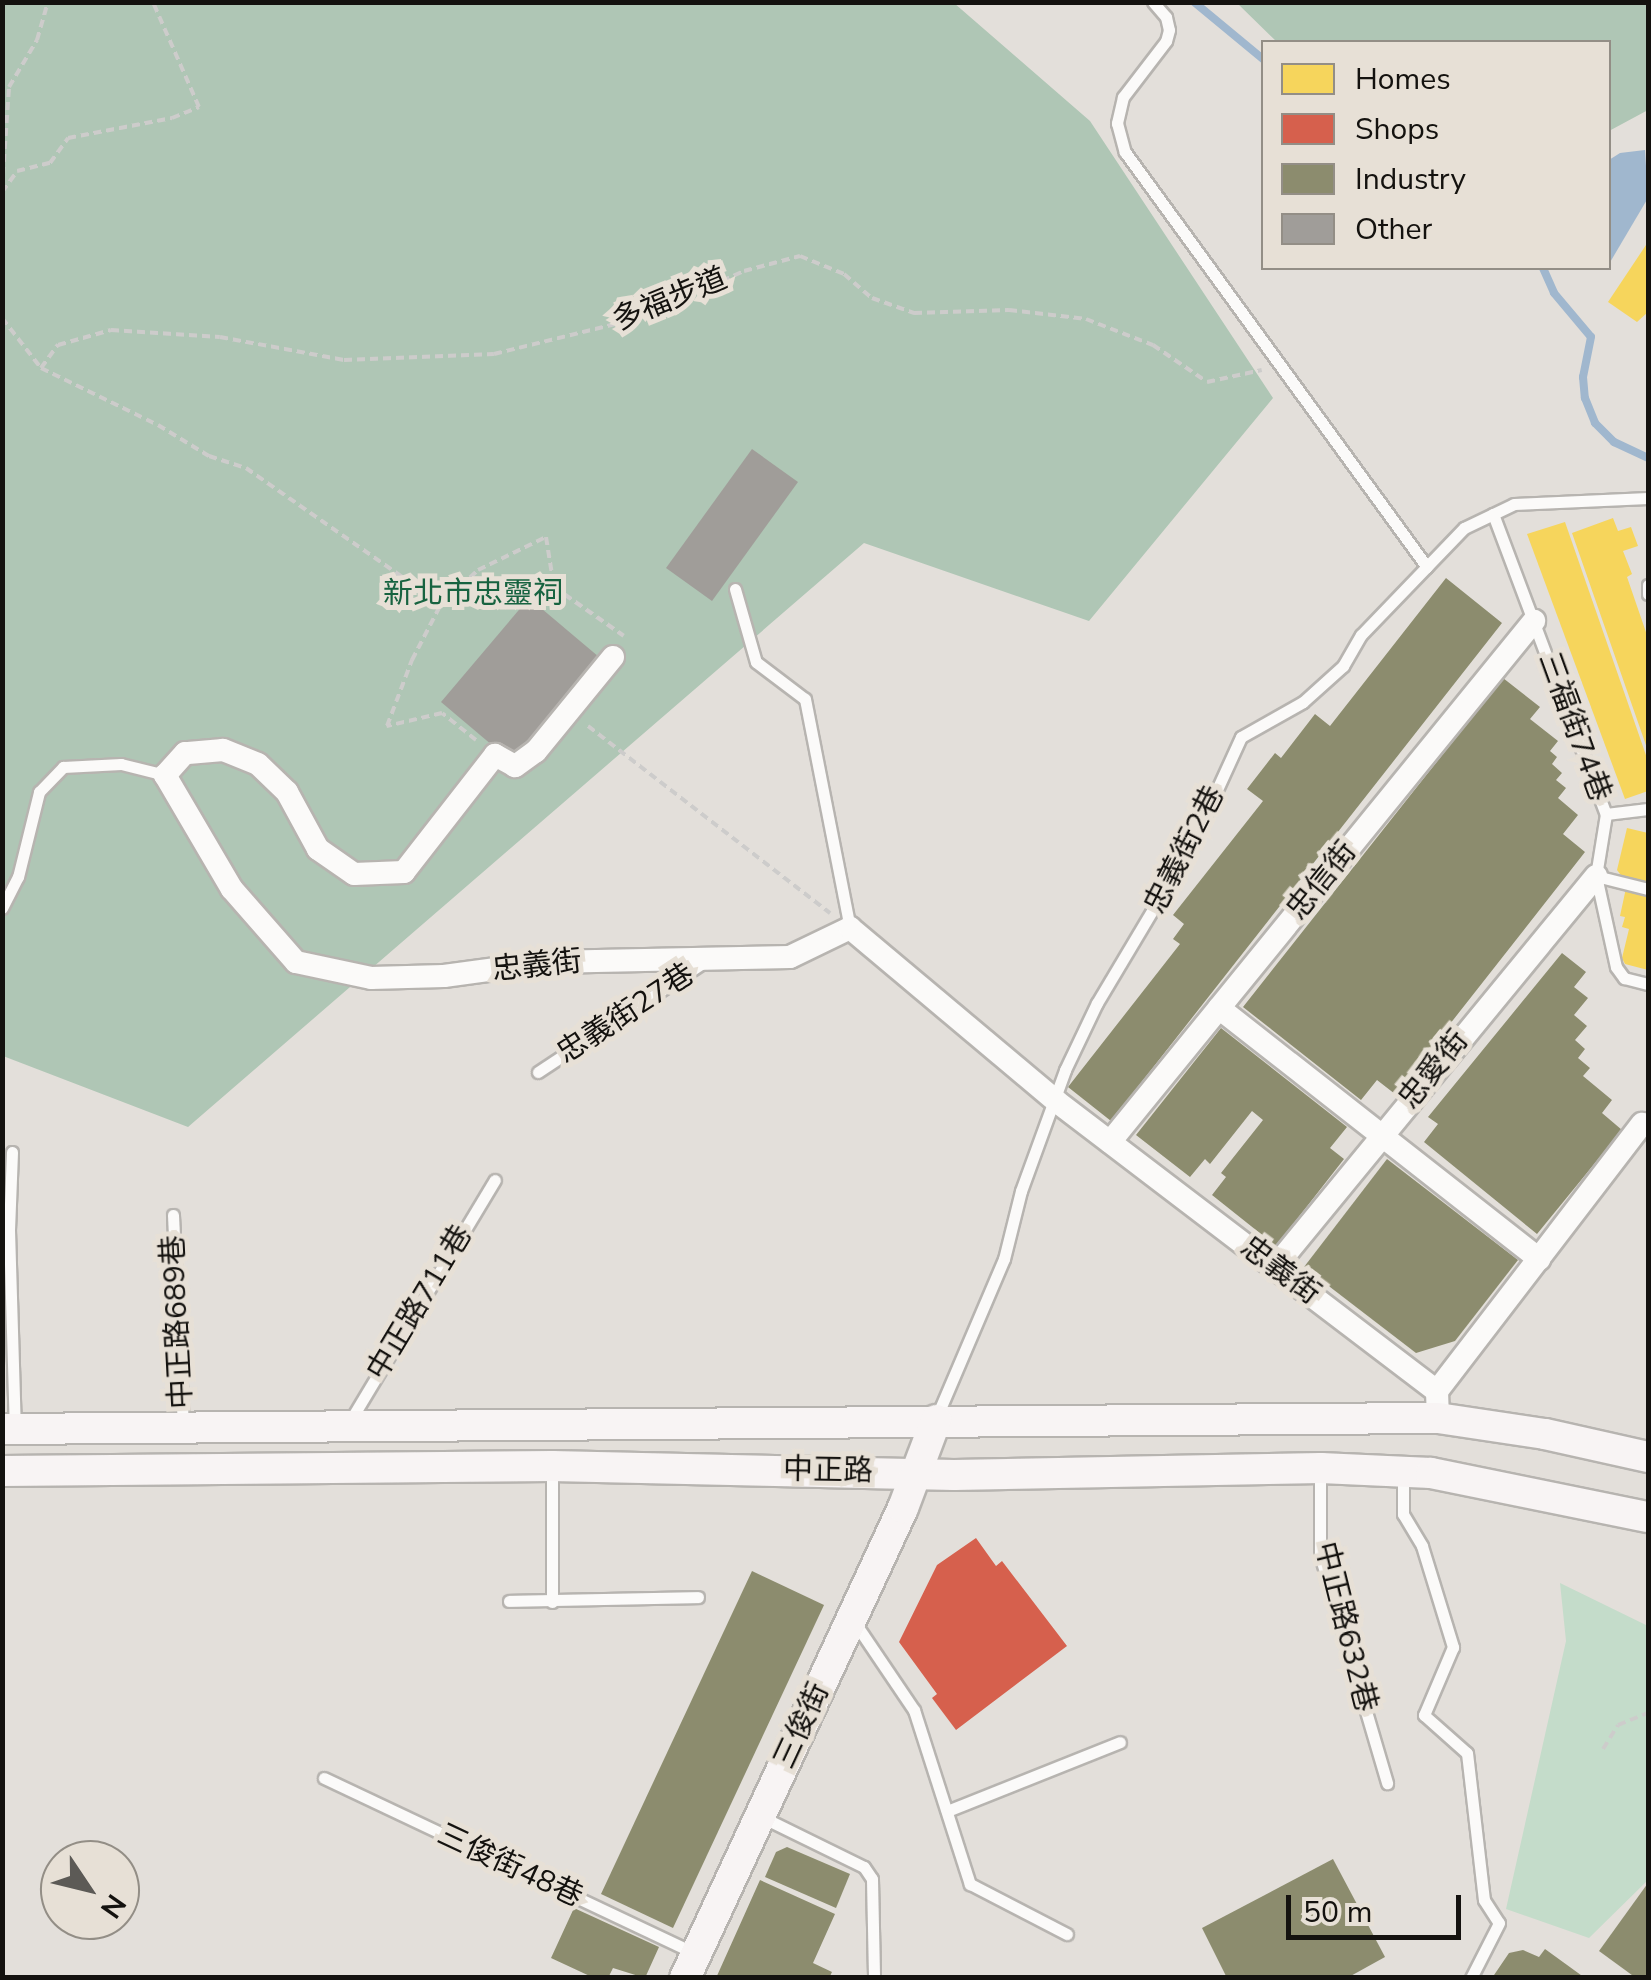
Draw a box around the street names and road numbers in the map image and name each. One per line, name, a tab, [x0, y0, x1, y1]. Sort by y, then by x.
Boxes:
street label: 多福步道	[608, 261, 732, 339]
street label: 三福街74巷	[1530, 648, 1618, 806]
street label: 忠義街2巷	[1138, 780, 1232, 920]
street label: 忠信街	[1280, 835, 1364, 927]
street label: 忠義街	[490, 943, 584, 989]
street label: 忠義街27巷	[551, 956, 701, 1072]
street label: 忠愛街	[1392, 1024, 1476, 1116]
street label: 中正路711巷	[360, 1219, 480, 1387]
street label: 忠義街	[1233, 1230, 1327, 1312]
street label: 中正路689巷	[155, 1234, 201, 1410]
street label: 中正路	[783, 1452, 873, 1490]
street label: 中正路632巷	[1306, 1538, 1384, 1716]
street label: 三俊街	[767, 1678, 837, 1774]
street label: 三俊街48巷	[432, 1817, 588, 1915]

